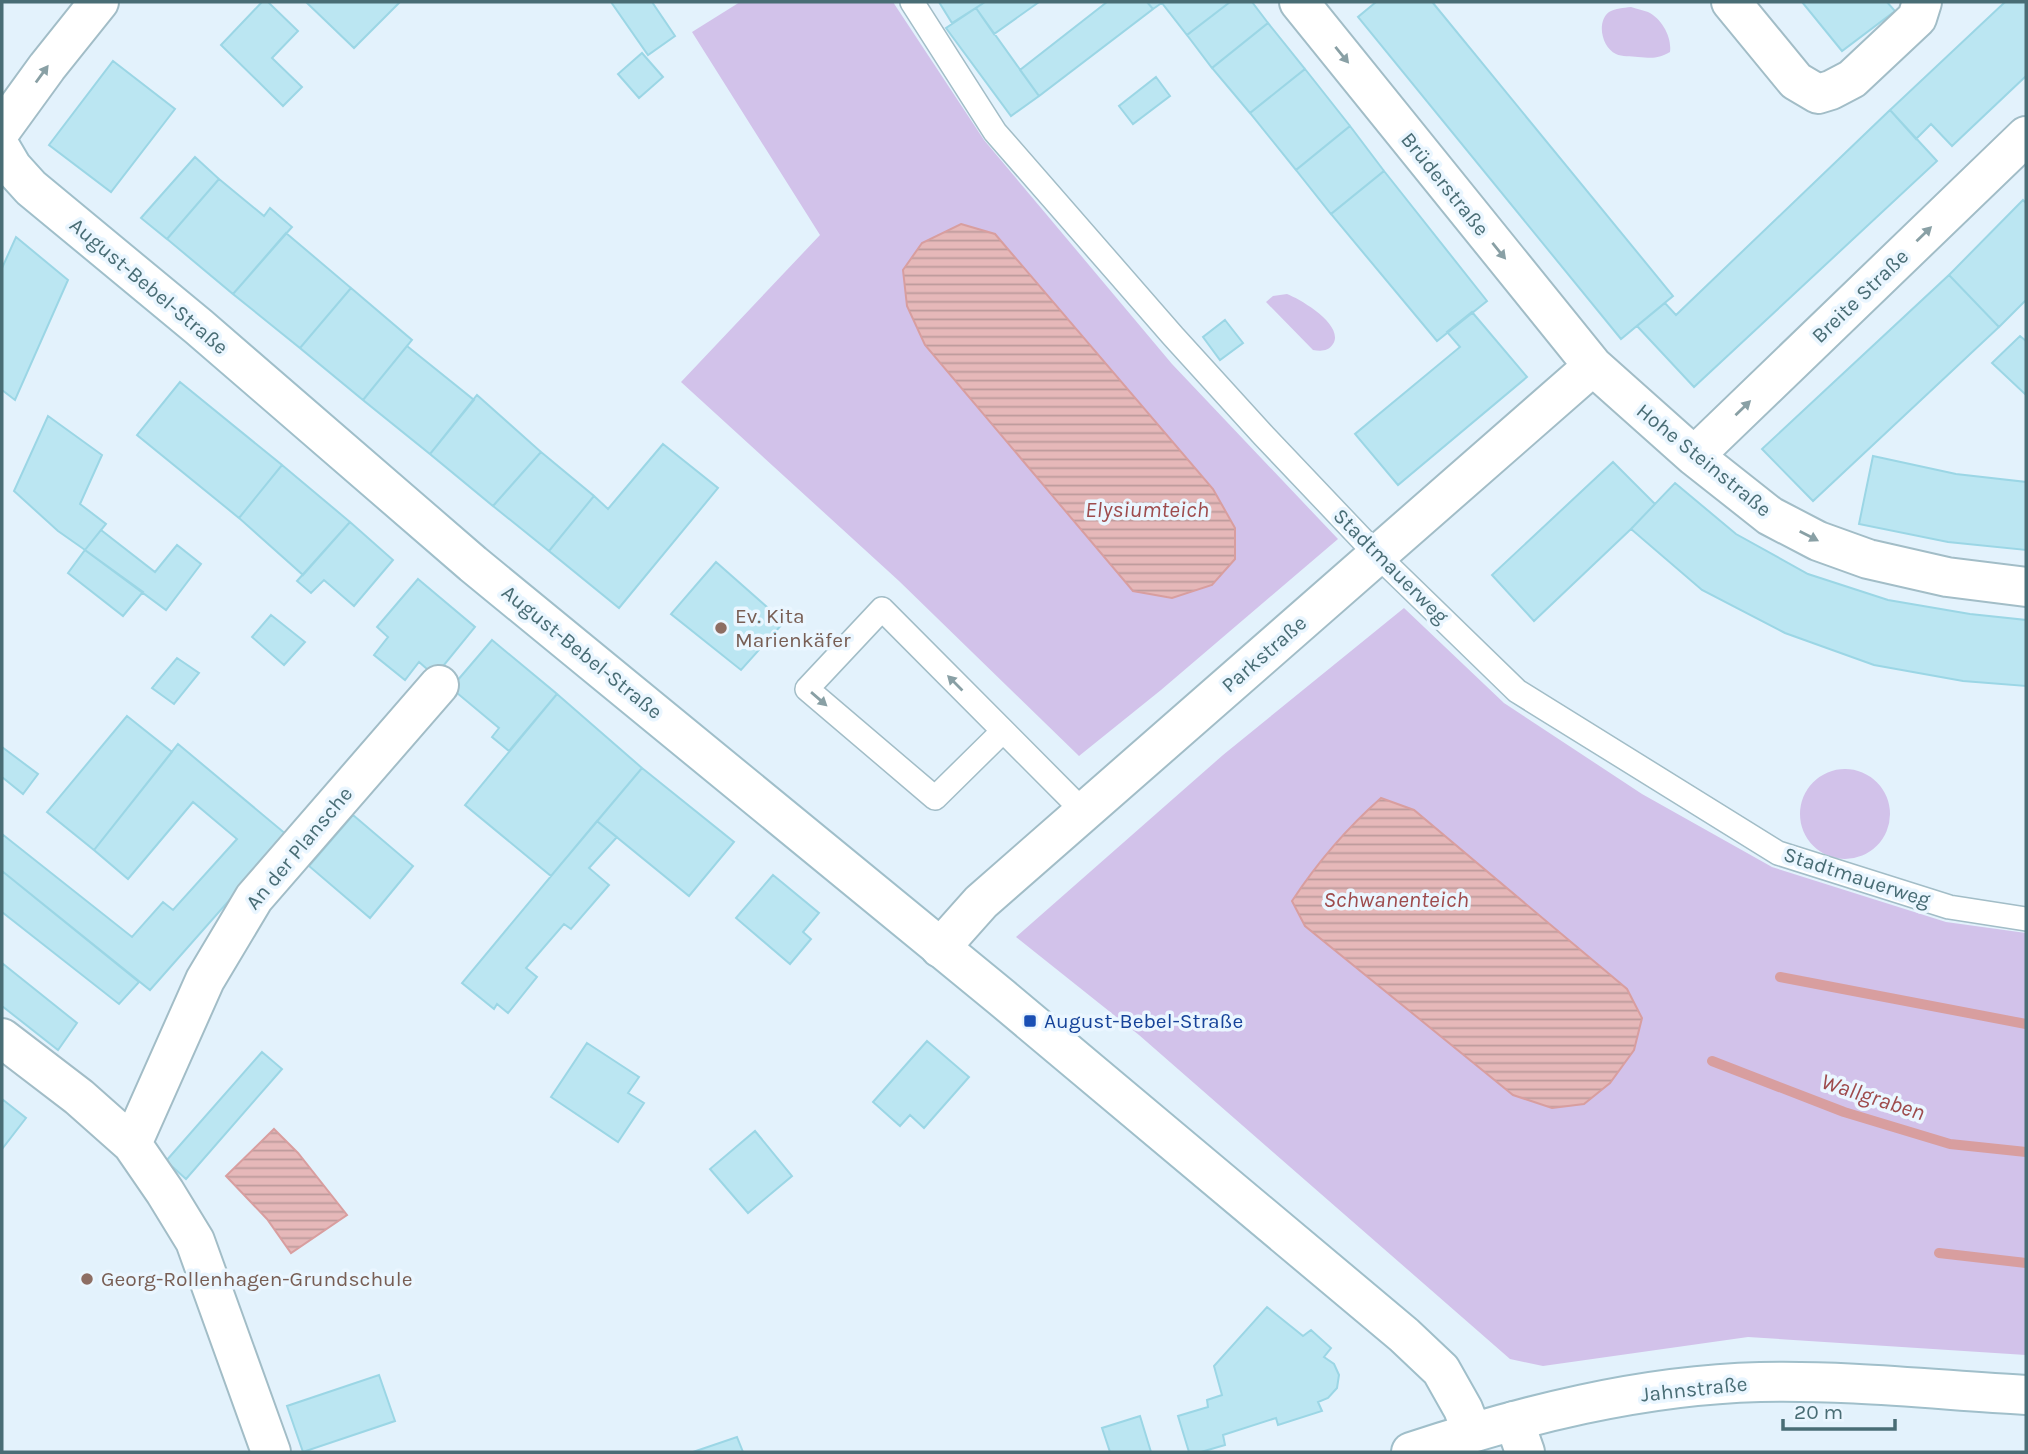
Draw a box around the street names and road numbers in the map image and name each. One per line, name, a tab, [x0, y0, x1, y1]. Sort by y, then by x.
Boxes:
street label: Brüderstraße	[1396, 128, 1494, 240]
street label: August-Bebel-Straße	[65, 213, 233, 359]
street label: Breite Straße	[1807, 244, 1913, 348]
street label: Hohe Steinstraße	[1632, 398, 1776, 522]
street label: Stadtmauerweg	[1329, 504, 1454, 629]
street label: August-Bebel-Straße	[497, 580, 667, 724]
street label: Parkstraße	[1217, 611, 1311, 697]
street label: An der Plansche	[241, 782, 357, 914]
street label: Stadtmauerweg	[1781, 842, 1933, 912]
street label: Jahnstraße	[1639, 1371, 1749, 1407]

